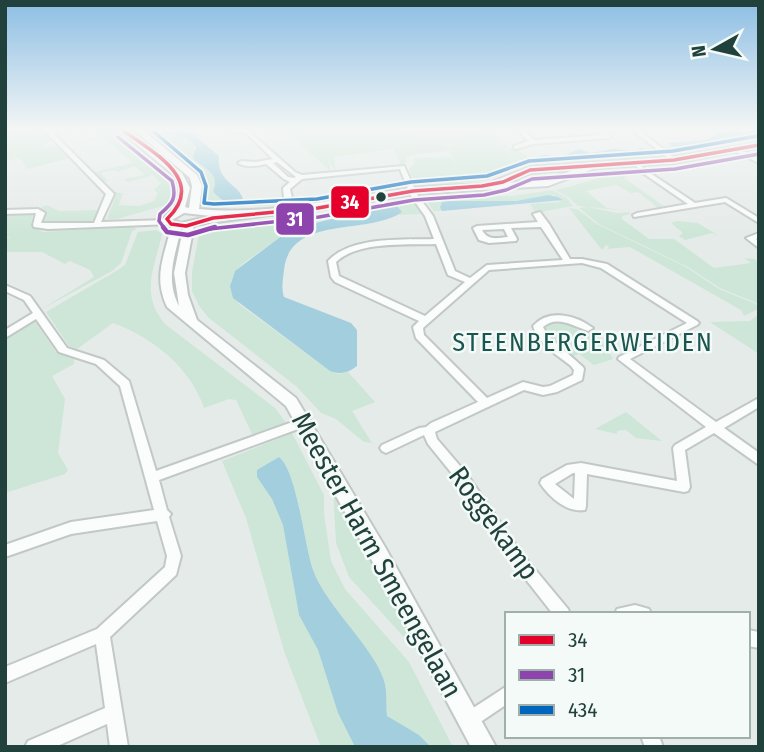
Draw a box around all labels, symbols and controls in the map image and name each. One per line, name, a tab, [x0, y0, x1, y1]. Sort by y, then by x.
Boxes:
north arrow	[680, 14, 750, 84]
text: N	[686, 44, 711, 59]
line badge: 34	[330, 185, 370, 219]
unlabelled marker	[374, 190, 388, 204]
text: 34	[340, 191, 360, 214]
line badge: 31	[275, 202, 315, 236]
text: 31	[286, 208, 303, 231]
district label: STEENBERGERWEIDEN	[452, 327, 714, 358]
street label: Meester Harm Smeengelaan	[285, 407, 469, 703]
street label: Roggekamp	[442, 460, 546, 586]
legend	[505, 612, 750, 738]
text: 34	[568, 627, 588, 653]
text: 31	[568, 662, 585, 688]
text: 434	[568, 697, 597, 723]

